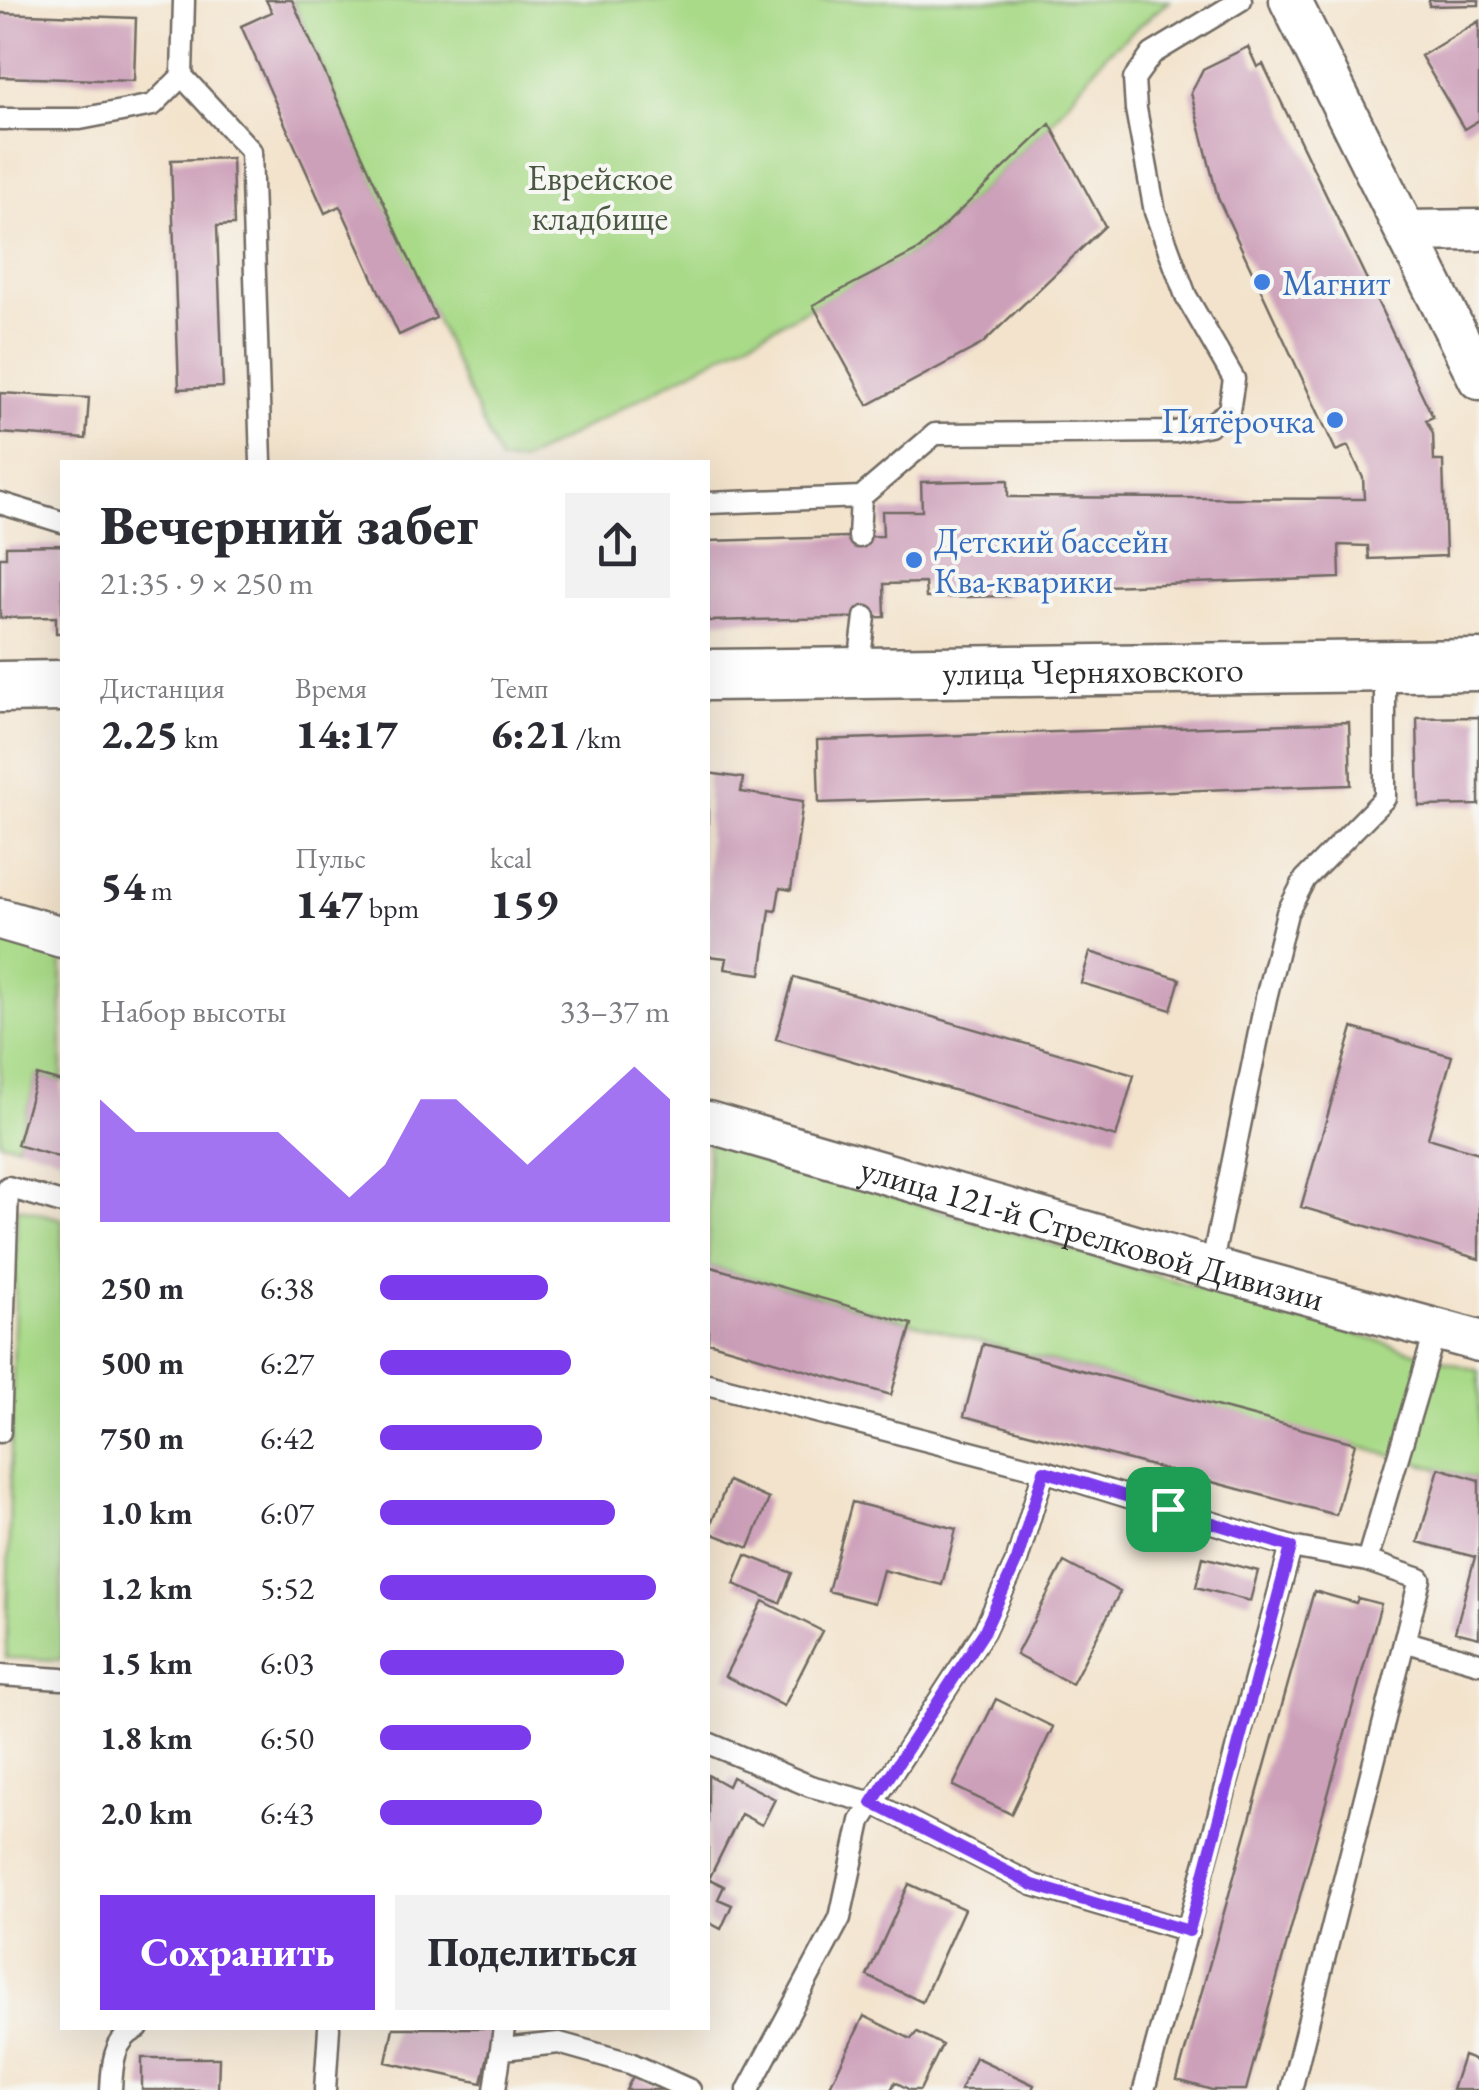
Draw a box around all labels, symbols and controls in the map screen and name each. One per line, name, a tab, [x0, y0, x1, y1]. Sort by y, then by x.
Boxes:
park label: Еврейское кладбище	[527, 155, 673, 240]
place label: Магнит	[1282, 260, 1390, 305]
marker: Магнит	[1251, 271, 1273, 293]
place label: Пятёрочка	[1161, 398, 1315, 444]
marker: Пятёрочка	[1324, 409, 1346, 431]
text: Вечерний забег	[100, 489, 478, 560]
button: share	[565, 493, 670, 598]
place label: Детский бассейн Ква-кварики	[934, 518, 1168, 604]
marker: Детский бассейн Ква-кварики	[903, 549, 925, 571]
text: 21:35 · 9 × 250 m	[100, 562, 313, 604]
street label: улица Черняховского	[942, 646, 1244, 695]
text: Дистанция	[100, 670, 225, 706]
text: Время	[295, 670, 367, 706]
text: Темп	[490, 670, 548, 706]
text: 2.25	[100, 706, 179, 761]
text: 14:17	[295, 706, 398, 761]
text: 6:21	[490, 706, 570, 761]
text: km	[179, 720, 219, 756]
text: /km	[570, 720, 622, 756]
text: Пульс	[295, 840, 366, 876]
text: kcal	[490, 840, 532, 876]
text: 54	[100, 858, 145, 913]
text: m	[145, 872, 173, 908]
text: 147	[295, 876, 363, 931]
text: 159	[490, 876, 558, 931]
text: bpm	[363, 890, 419, 926]
text: Набор высоты	[100, 990, 286, 1032]
text: 33–37 m	[560, 990, 670, 1032]
street label: улица 121-й Стрелковой Дивизии	[855, 1145, 1329, 1320]
text: 250 m	[100, 1267, 184, 1309]
text: 6:38	[260, 1267, 314, 1309]
text: 500 m	[100, 1342, 184, 1384]
text: 6:27	[260, 1342, 314, 1384]
text: 750 m	[100, 1417, 184, 1459]
text: 6:42	[260, 1417, 314, 1459]
pin	[1126, 1467, 1211, 1552]
icon: arrive	[1141, 1482, 1196, 1537]
text: 1.0 km	[100, 1492, 193, 1534]
text: 6:07	[260, 1492, 314, 1534]
text: 1.2 km	[100, 1567, 193, 1609]
text: 5:52	[260, 1567, 314, 1609]
text: 1.5 km	[100, 1642, 193, 1684]
text: 6:03	[260, 1642, 314, 1684]
text: 1.8 km	[100, 1717, 193, 1759]
text: 6:50	[260, 1717, 314, 1759]
text: 2.0 km	[100, 1792, 193, 1834]
text: 6:43	[260, 1792, 314, 1834]
button: Сохранить	[100, 1895, 375, 2010]
button: Поделиться	[395, 1895, 670, 2010]

